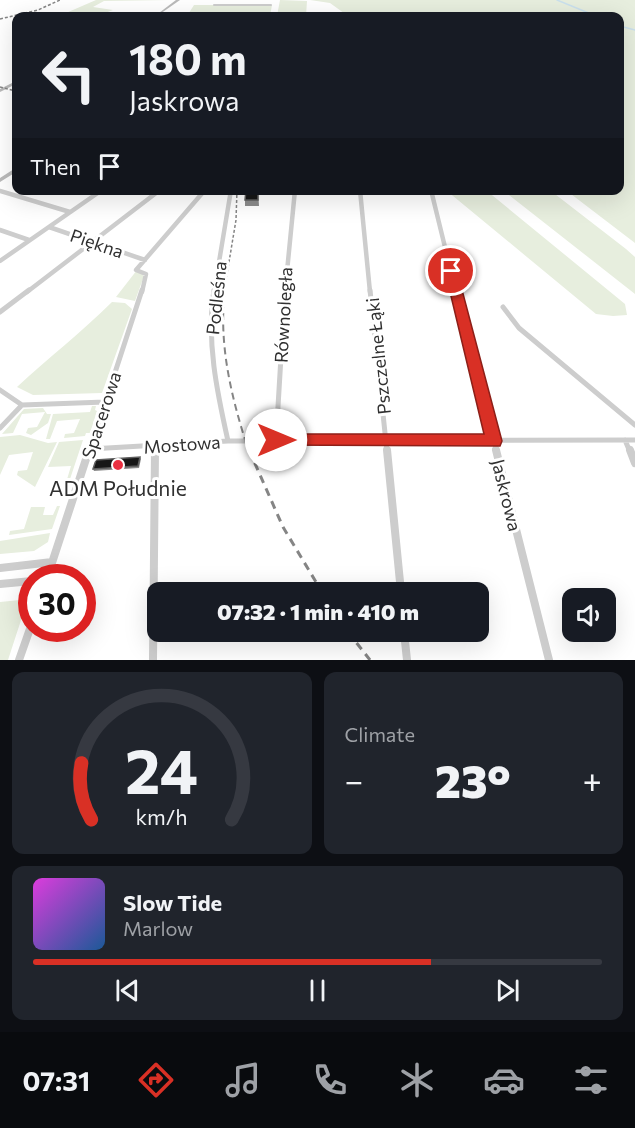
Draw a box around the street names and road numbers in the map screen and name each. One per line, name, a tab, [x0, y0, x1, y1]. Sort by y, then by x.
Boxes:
street label: Piękna	[67, 224, 127, 262]
street label: Podleśna	[201, 260, 231, 336]
street label: Równoległa	[270, 266, 296, 364]
street label: Pszczelne Łąki	[361, 296, 395, 416]
street label: Spacerowa	[77, 369, 125, 461]
street label: Mostowa	[143, 430, 221, 458]
street label: Jaskrowa	[487, 457, 527, 533]

